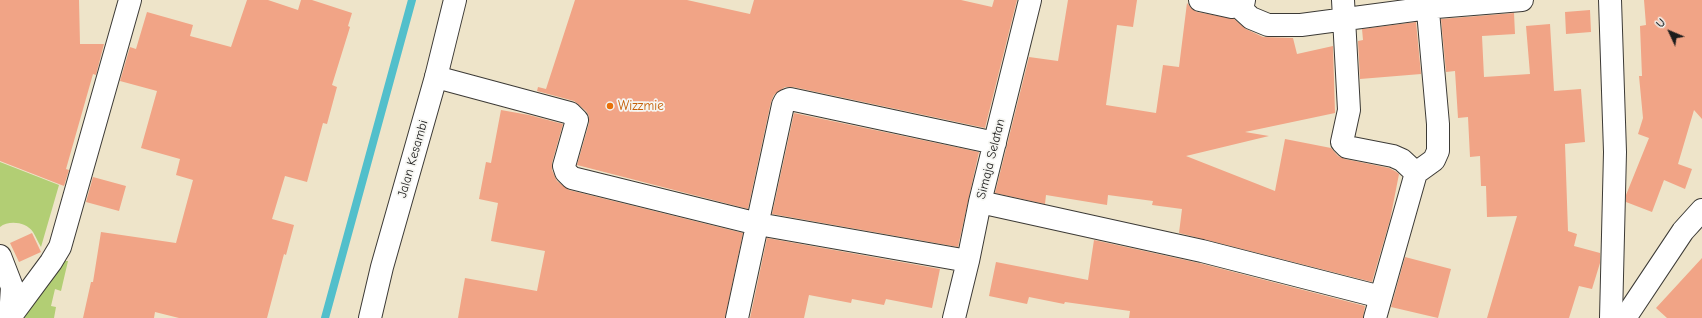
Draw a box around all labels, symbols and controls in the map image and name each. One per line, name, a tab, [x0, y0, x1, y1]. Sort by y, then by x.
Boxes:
north arrow	[1650, 12, 1690, 52]
text: U	[1654, 16, 1668, 30]
place label: Wizzmie	[618, 98, 664, 114]
marker: Wizzmie	[605, 101, 615, 111]
street label: Simaja Selatan	[973, 117, 1009, 201]
street label: Jalan Kesambi	[394, 118, 432, 200]

